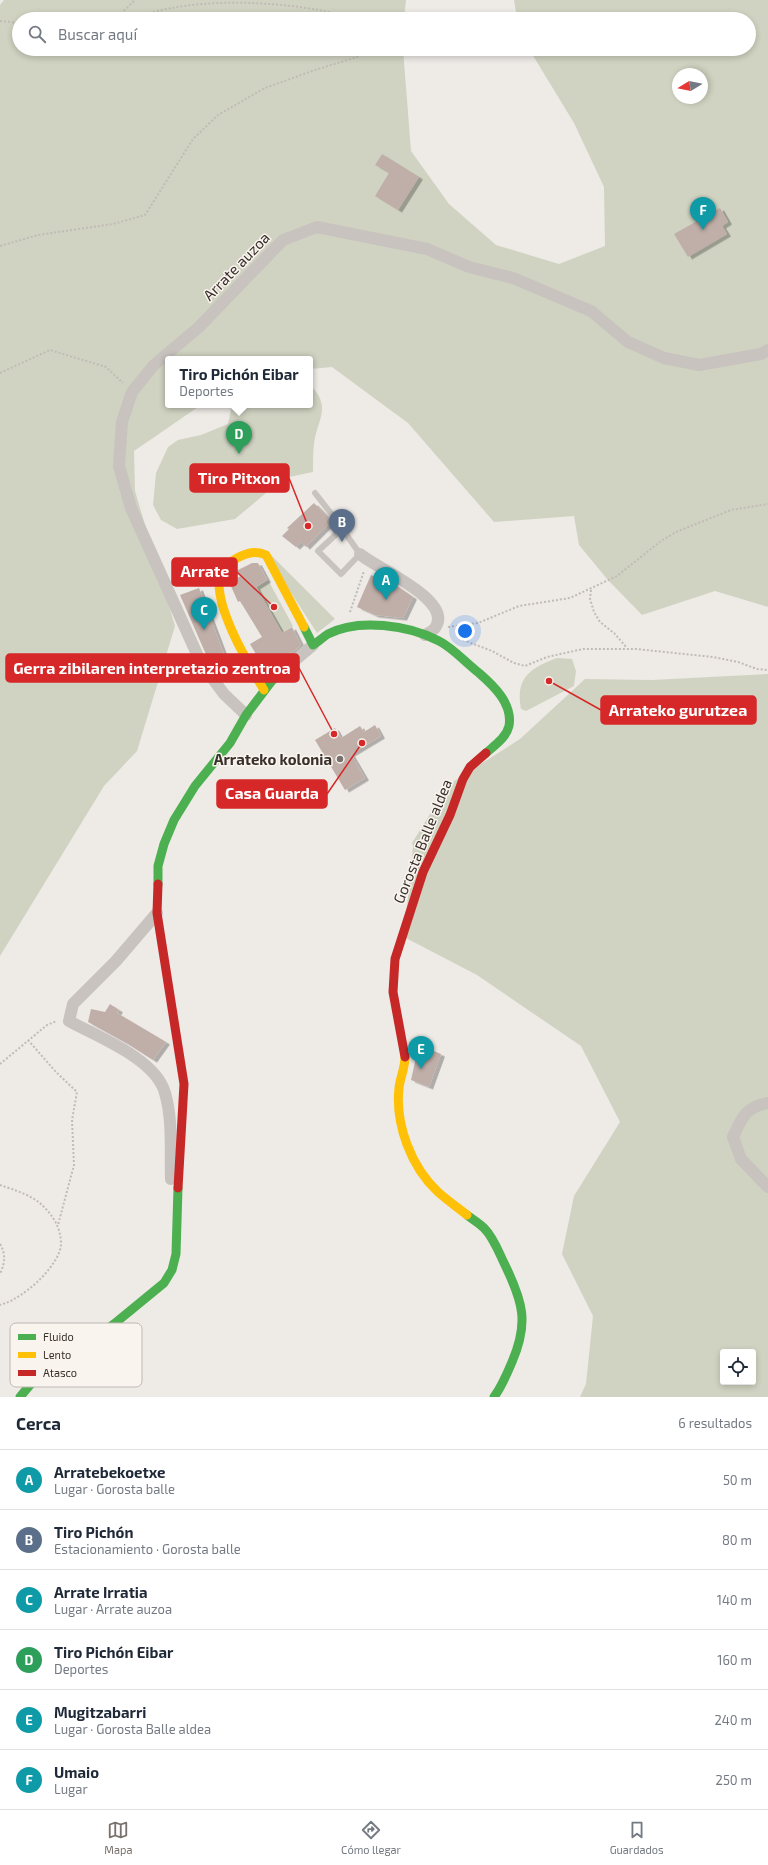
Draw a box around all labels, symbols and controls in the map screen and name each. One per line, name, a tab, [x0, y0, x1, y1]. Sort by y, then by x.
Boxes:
search box	[12, 12, 756, 56]
icon: search	[26, 23, 48, 45]
text: Buscar aquí	[58, 25, 137, 43]
north arrow	[672, 68, 708, 104]
pin: F	[690, 197, 716, 230]
street label: Arrate auzoa	[199, 228, 273, 304]
popup	[165, 356, 313, 408]
text: Tiro Pichón Eibar	[179, 365, 299, 383]
text: Deportes	[179, 383, 234, 399]
pin: D	[226, 421, 252, 454]
callout: Tiro Pitxon	[190, 464, 289, 492]
text: Tiro Pitxon	[198, 468, 280, 487]
pin: B	[329, 509, 355, 542]
callout: Arrate	[172, 558, 237, 586]
text: Arrate	[181, 561, 229, 580]
pin: A	[373, 567, 399, 600]
pin: C	[191, 597, 217, 630]
your location	[455, 621, 475, 641]
callout: Gerra zibilaren interpretazio zentroa	[6, 654, 299, 682]
text: Gerra zibilaren interpretazio zentroa	[13, 658, 291, 677]
callout: Arrateko gurutzea	[601, 696, 756, 724]
text: Arrateko gurutzea	[609, 700, 747, 719]
place label: Arrateko kolonia	[214, 750, 332, 768]
marker: Arrateko kolonia	[335, 754, 345, 764]
street label: Gorosta Balle aldea	[389, 776, 455, 906]
callout: Casa Guarda	[217, 780, 327, 808]
text: Casa Guarda	[225, 783, 319, 802]
pin: E	[408, 1036, 434, 1069]
legend	[10, 1323, 142, 1387]
text: Fluido	[43, 1330, 74, 1343]
text: Lento	[43, 1348, 71, 1361]
map controls	[720, 1349, 756, 1385]
button: locate	[720, 1349, 756, 1385]
text: Atasco	[43, 1366, 77, 1379]
text: Cerca	[16, 1413, 61, 1433]
text: 6 resultados	[678, 1415, 752, 1431]
text: Arratebekoetxe	[54, 1463, 165, 1481]
text: A	[25, 1472, 33, 1488]
text: 50 m	[723, 1472, 752, 1488]
text: Lugar · Gorosta balle	[54, 1481, 175, 1497]
text: Tiro Pichón	[54, 1523, 133, 1541]
text: B	[25, 1532, 33, 1548]
text: 80 m	[722, 1532, 752, 1548]
text: Estacionamiento · Gorosta balle	[54, 1541, 241, 1557]
text: Arrate Irratia	[54, 1583, 148, 1601]
text: C	[25, 1592, 33, 1608]
text: 140 m	[717, 1592, 752, 1608]
text: Lugar · Arrate auzoa	[54, 1601, 172, 1617]
text: Tiro Pichón Eibar	[54, 1643, 173, 1661]
text: D	[25, 1652, 33, 1668]
text: 160 m	[717, 1652, 752, 1668]
text: Deportes	[54, 1661, 108, 1677]
text: Mugitzabarri	[54, 1703, 146, 1721]
text: E	[25, 1712, 33, 1728]
text: 240 m	[715, 1712, 752, 1728]
text: Lugar · Gorosta Balle aldea	[54, 1721, 211, 1737]
text: Umaio	[54, 1763, 99, 1781]
text: F	[25, 1772, 33, 1788]
text: 250 m	[716, 1772, 752, 1788]
text: Lugar	[54, 1781, 88, 1797]
tab: Mapa	[104, 1819, 132, 1856]
tab: Cómo llegar	[341, 1819, 401, 1856]
tab: Guardados	[610, 1819, 664, 1856]

